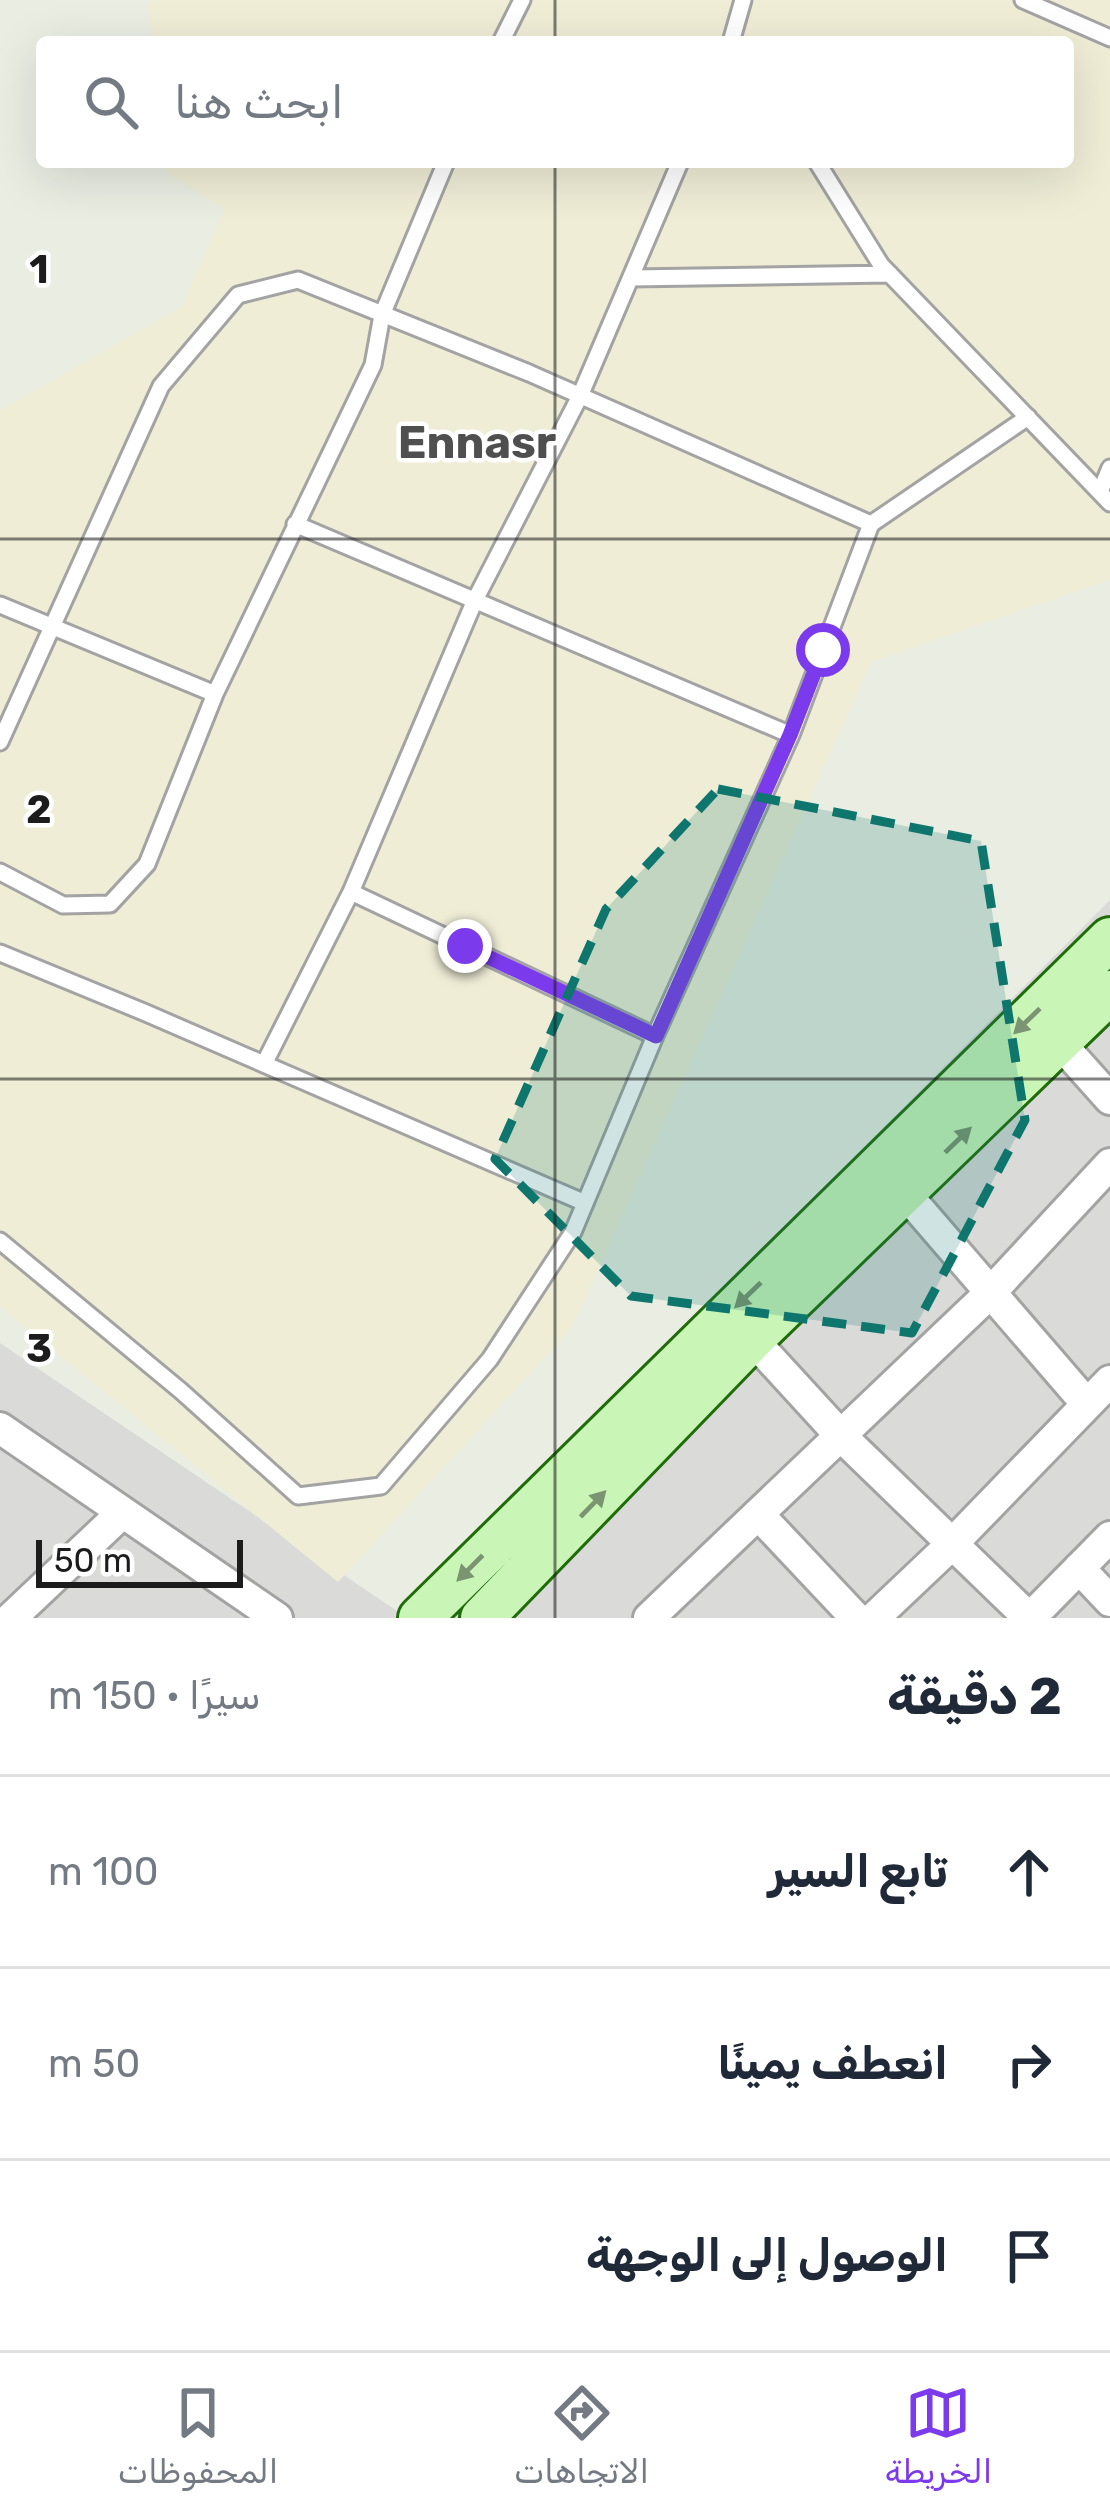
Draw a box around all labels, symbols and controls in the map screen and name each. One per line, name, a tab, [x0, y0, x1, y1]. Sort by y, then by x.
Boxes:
search box	[36, 36, 1074, 168]
icon: search	[78, 69, 144, 135]
text: ابحث هنا	[174, 76, 344, 129]
text: 1	[29, 247, 49, 293]
district label: Ennasr	[398, 416, 556, 469]
route start	[796, 623, 850, 677]
text: 2	[26, 787, 52, 833]
route end	[438, 919, 492, 973]
one-way arrow	[1013, 1007, 1042, 1035]
one-way arrow	[943, 1126, 972, 1154]
one-way arrow	[734, 1280, 763, 1308]
text: 3	[26, 1326, 52, 1372]
one-way arrow	[578, 1490, 606, 1519]
scale bar	[36, 1534, 243, 1587]
text: 50 m	[54, 1541, 132, 1580]
one-way arrow	[456, 1554, 484, 1582]
text: 2 دقيقة	[887, 1666, 1062, 1727]
text: سيرًا · 150 m	[48, 1673, 261, 1719]
icon: ahead	[996, 1839, 1062, 1905]
text: تابع السير	[768, 1845, 948, 1898]
text: 100 m	[48, 1849, 158, 1895]
icon: right	[996, 2031, 1062, 2097]
text: انعطف يمينًا	[717, 2037, 948, 2090]
text: 50 m	[48, 2041, 140, 2087]
icon: arrive	[996, 2223, 1062, 2289]
text: الوصول إلى الوجهة	[586, 2229, 948, 2282]
tab: المحفوظات	[118, 2380, 278, 2491]
tab: الاتجاهات	[514, 2380, 649, 2491]
tab: الخريطة	[885, 2380, 992, 2491]

